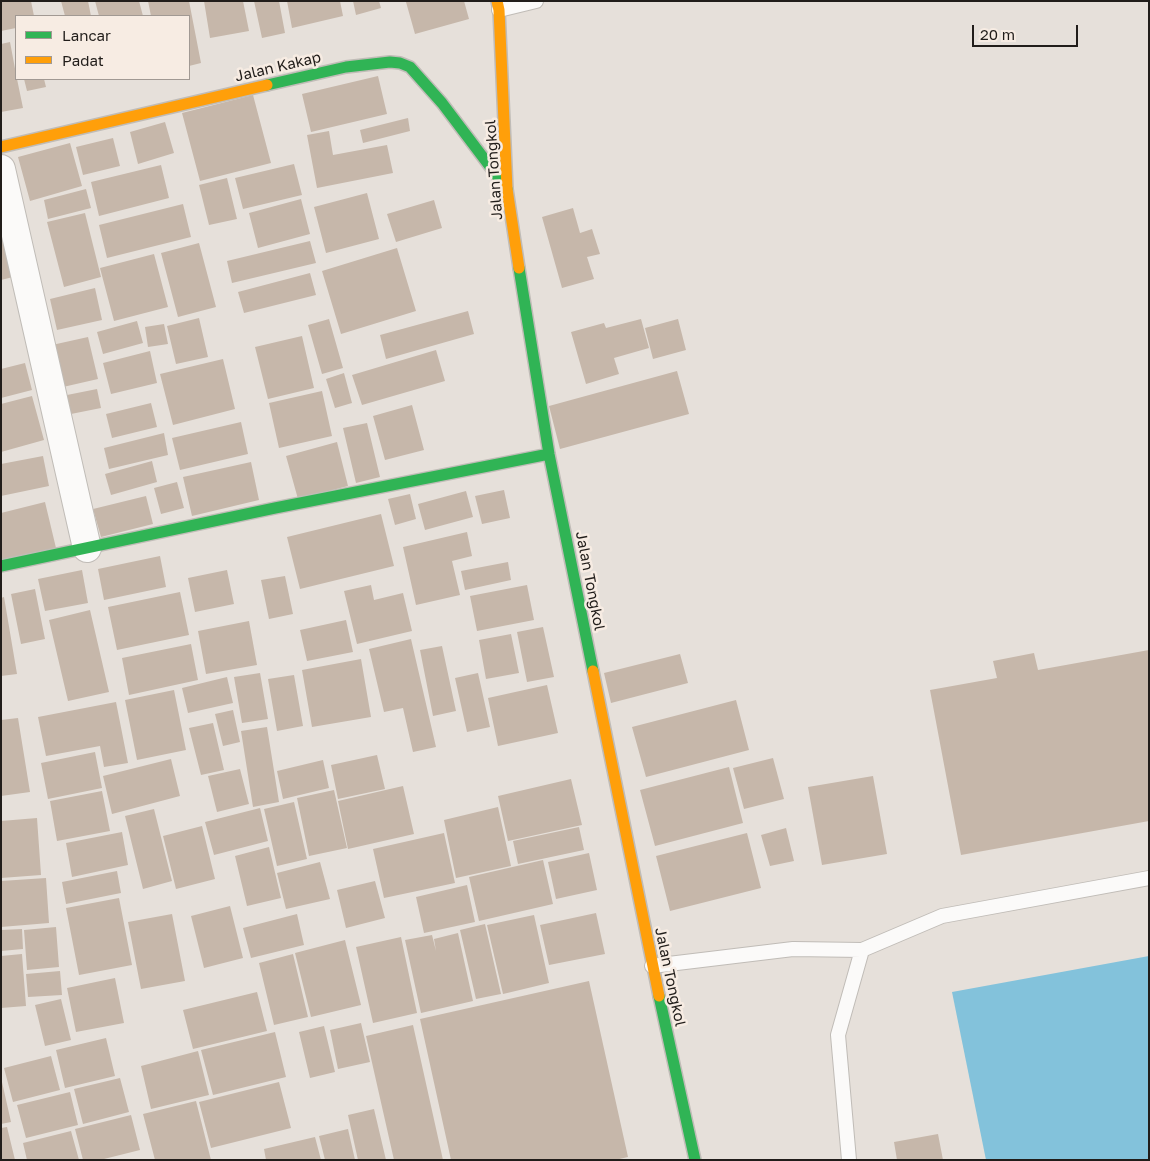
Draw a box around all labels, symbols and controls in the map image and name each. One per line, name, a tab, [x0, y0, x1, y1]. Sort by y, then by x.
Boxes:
legend	[15, 15, 190, 80]
scale bar	[975, 15, 1081, 47]
text: 20 m	[980, 25, 1015, 43]
text: Lancar	[62, 26, 111, 44]
street label: Jalan Kakap	[233, 48, 323, 86]
text: Padat	[62, 51, 104, 69]
street label: Jalan Tongkol	[482, 119, 506, 221]
street label: Jalan Tongkol	[572, 530, 608, 632]
street label: Jalan Tongkol	[651, 926, 689, 1028]

